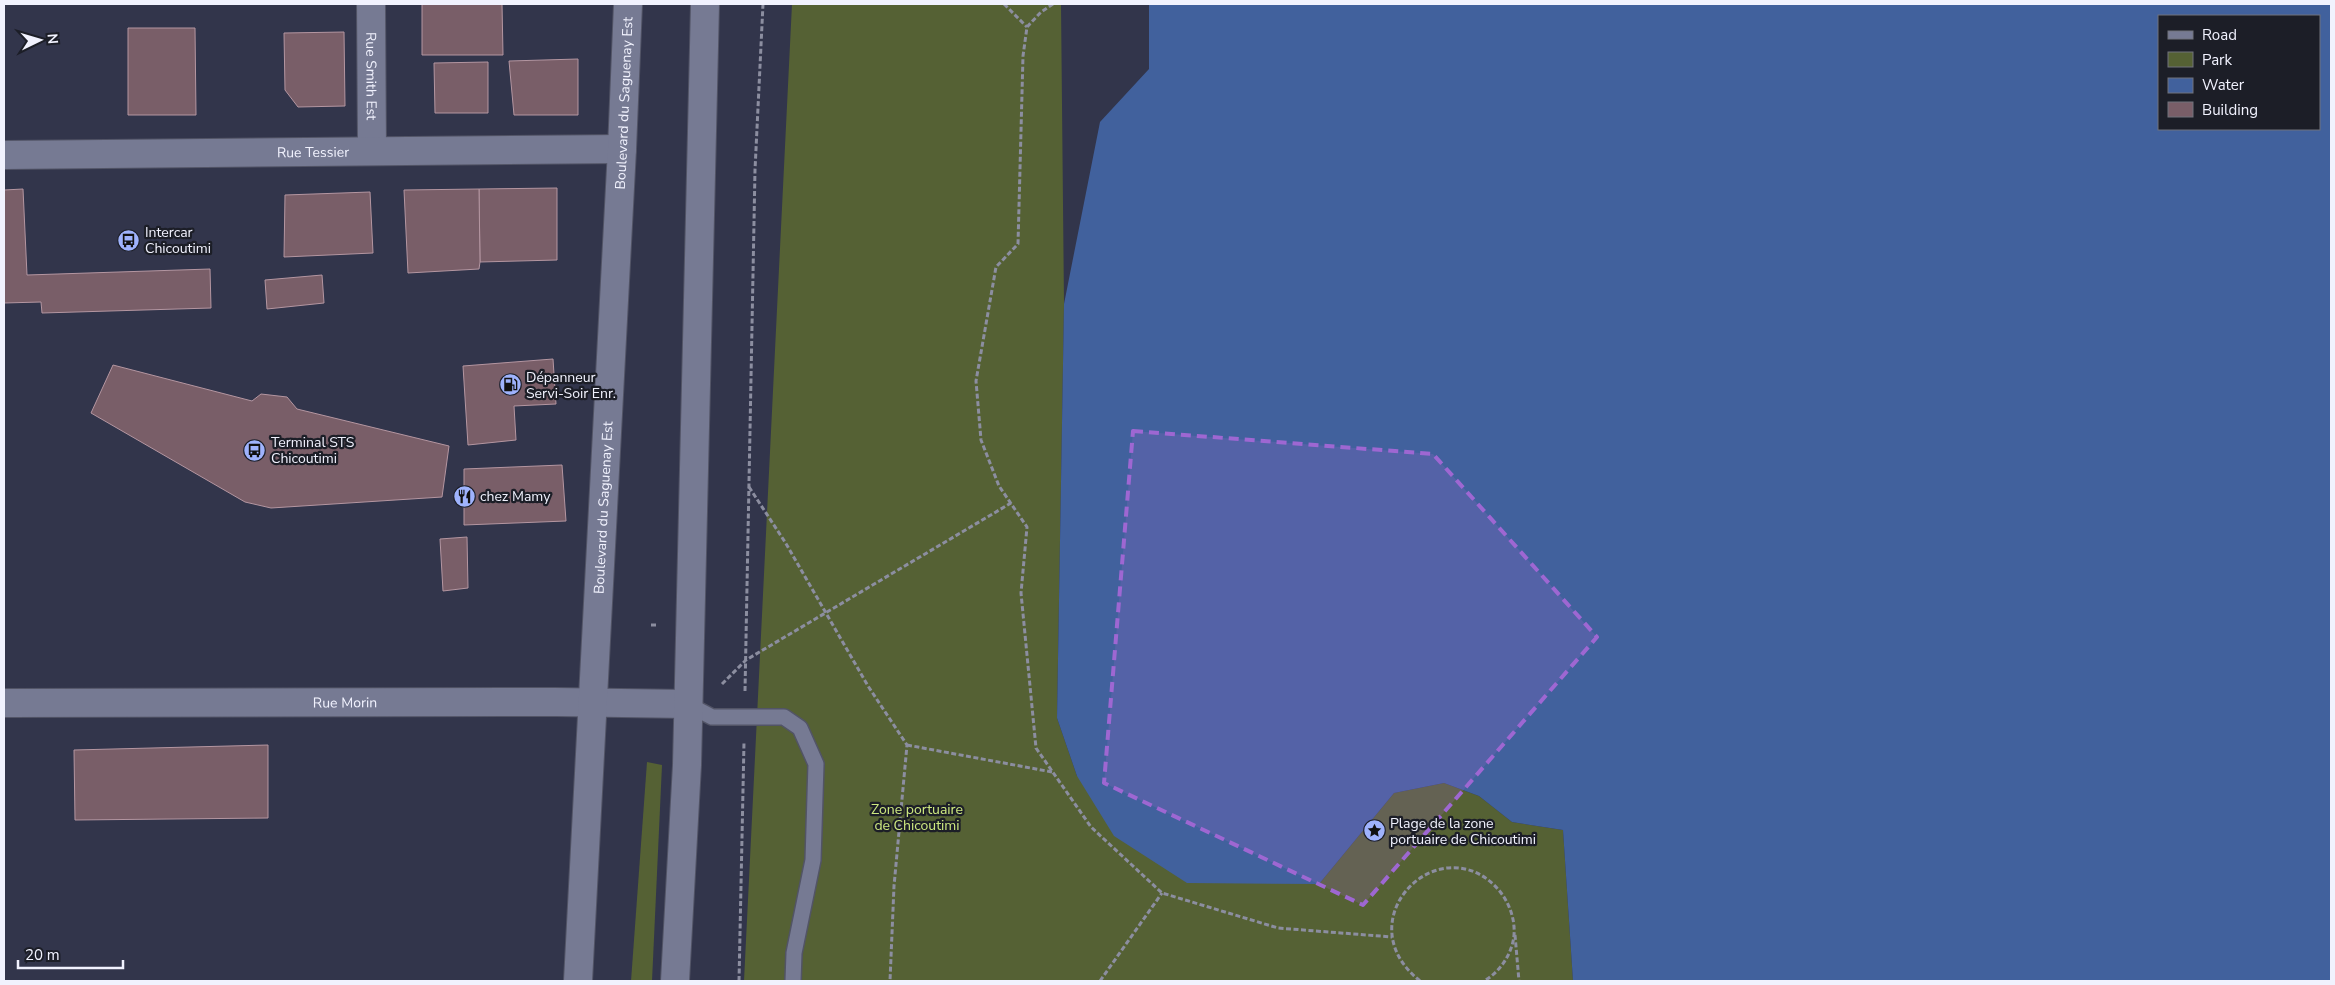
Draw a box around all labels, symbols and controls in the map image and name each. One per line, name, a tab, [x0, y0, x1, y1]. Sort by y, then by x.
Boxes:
north arrow	[15, 15, 65, 65]
legend	[2158, 15, 2320, 130]
street label: Boulevard du Saguenay Est	[611, 16, 637, 190]
text: Road	[2202, 25, 2237, 45]
street label: Rue Smith Est	[361, 32, 381, 120]
text: N	[43, 33, 62, 45]
text: Park	[2202, 50, 2232, 70]
text: Water	[2202, 75, 2245, 95]
text: Building	[2202, 100, 2258, 120]
street label: Rue Tessier	[277, 143, 349, 162]
place label: Intercar Chicoutimi	[145, 223, 211, 258]
bus stop icon: Intercar Chicoutimi	[117, 228, 141, 252]
place label: Dépanneur Servi-Soir Enr.	[526, 368, 616, 403]
fuel station icon: Dépanneur Servi-Soir Enr.	[498, 373, 522, 397]
street label: Boulevard du Saguenay Est	[589, 421, 618, 594]
place label: Terminal STS Chicoutimi	[271, 433, 355, 468]
bus stop icon: Terminal STS Chicoutimi	[243, 438, 267, 462]
restaurant icon: chez Mamy	[452, 484, 476, 508]
place label: chez Mamy	[480, 487, 551, 506]
street label: Rue Morin	[313, 693, 377, 712]
park label: Zone portuaire de Chicoutimi	[871, 800, 963, 835]
place label: Plage de la zone portuaire de Chicoutimi	[1390, 814, 1536, 849]
place icon: Plage de la zone portuaire de Chicoutimi	[1362, 819, 1386, 843]
scale bar	[18, 938, 122, 970]
text: 20 m	[25, 945, 60, 965]

